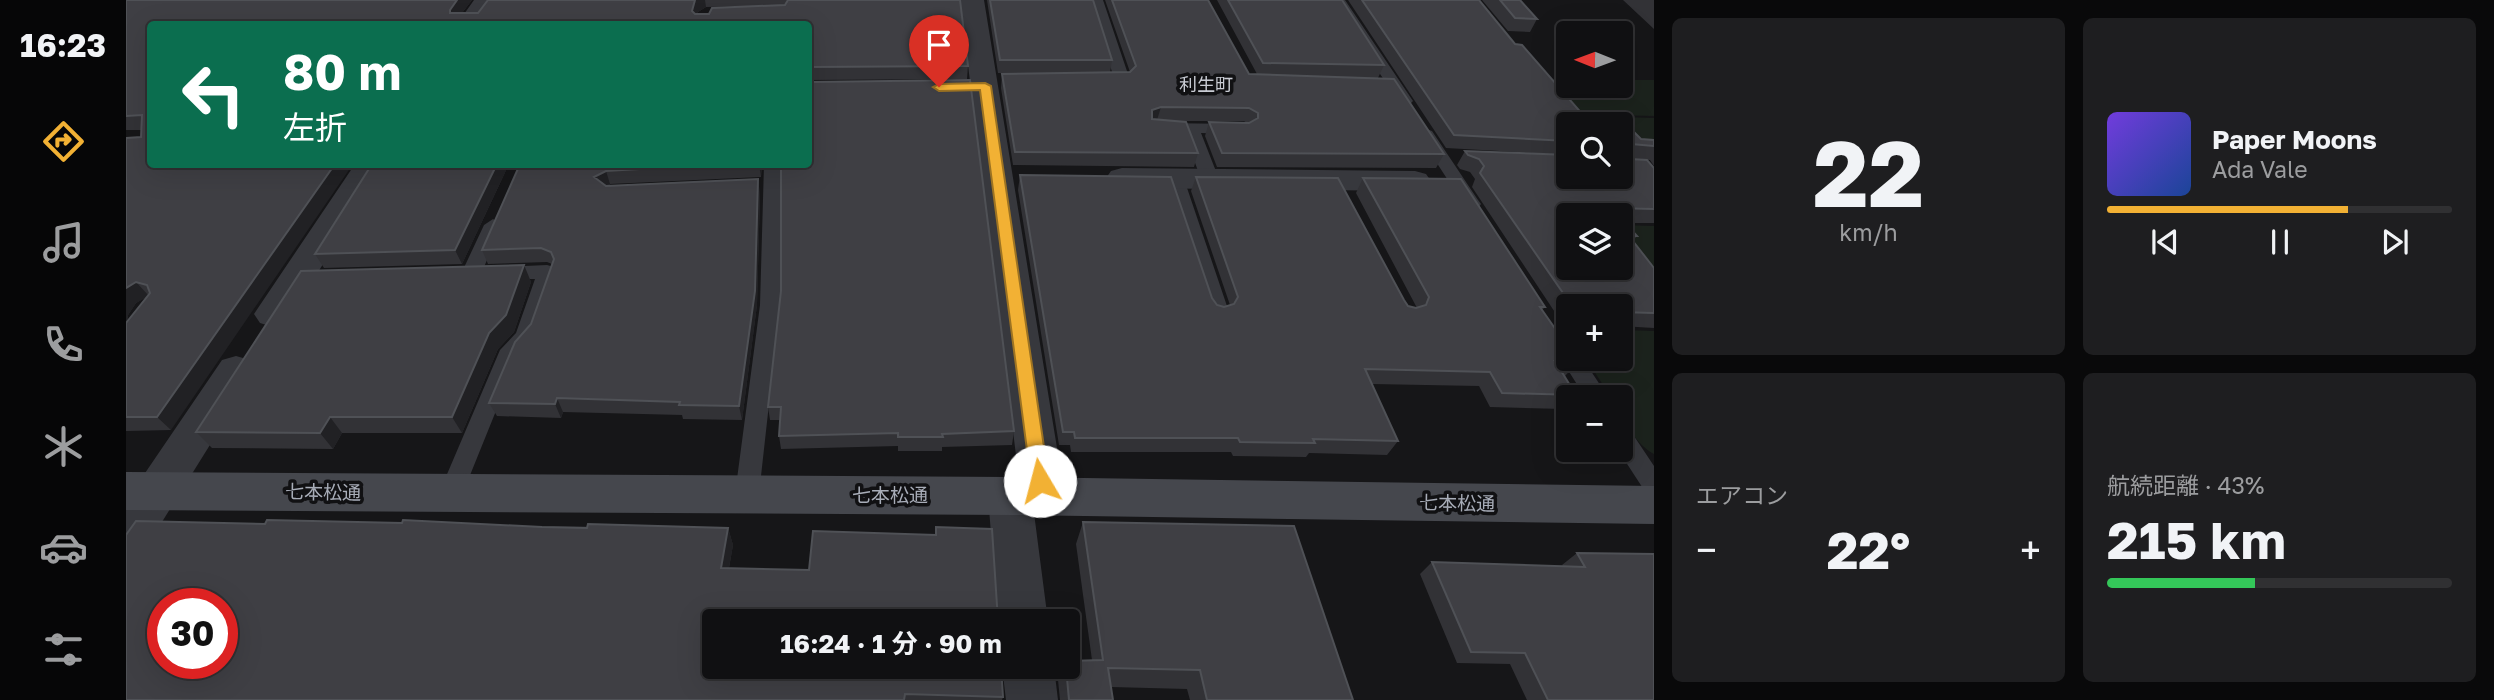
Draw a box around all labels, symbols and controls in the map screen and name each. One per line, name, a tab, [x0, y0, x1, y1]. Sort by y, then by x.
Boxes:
pin	[909, 15, 969, 87]
north arrow	[1556, 21, 1633, 98]
map controls	[1556, 21, 1633, 462]
text: 16:23	[20, 26, 106, 64]
icon: arrive	[920, 26, 958, 64]
text: 80 m	[283, 42, 401, 101]
icon: left	[168, 49, 259, 140]
district label: 利生町	[1179, 73, 1233, 95]
text: 左折	[283, 108, 347, 146]
button: search	[1556, 112, 1633, 189]
icon: directions	[39, 117, 88, 166]
text: 22	[1813, 118, 1924, 227]
text: Paper Moons	[2212, 124, 2377, 155]
text: Ada Vale	[2212, 155, 2308, 183]
button: layers	[1556, 203, 1633, 280]
icon: music	[39, 218, 88, 267]
text: km/h	[1839, 218, 1898, 246]
icon: previous	[2146, 223, 2184, 261]
icon: pause	[2261, 223, 2299, 261]
icon: next	[2376, 223, 2414, 261]
button: +	[1556, 294, 1633, 371]
icon: phone	[39, 320, 88, 369]
button: −	[1556, 385, 1633, 462]
icon: climate	[39, 422, 88, 471]
position arrow	[1003, 444, 1077, 518]
text: 航続距離 · 43%	[2107, 471, 2264, 499]
street label: 七本松通	[285, 479, 361, 504]
text: エアコン	[1696, 481, 1788, 509]
street label: 七本松通	[852, 483, 928, 506]
street label: 七本松通	[1419, 490, 1495, 515]
text: 215 km	[2107, 508, 2286, 570]
text: 22°	[1827, 518, 1910, 580]
icon: car	[39, 523, 88, 572]
text: −	[1696, 527, 1717, 572]
text: +	[2020, 527, 2041, 572]
speed limit sign: 30	[147, 588, 238, 679]
icon: filters	[39, 625, 88, 674]
text: 16:24 · 1 分 · 90 m	[780, 628, 1002, 659]

